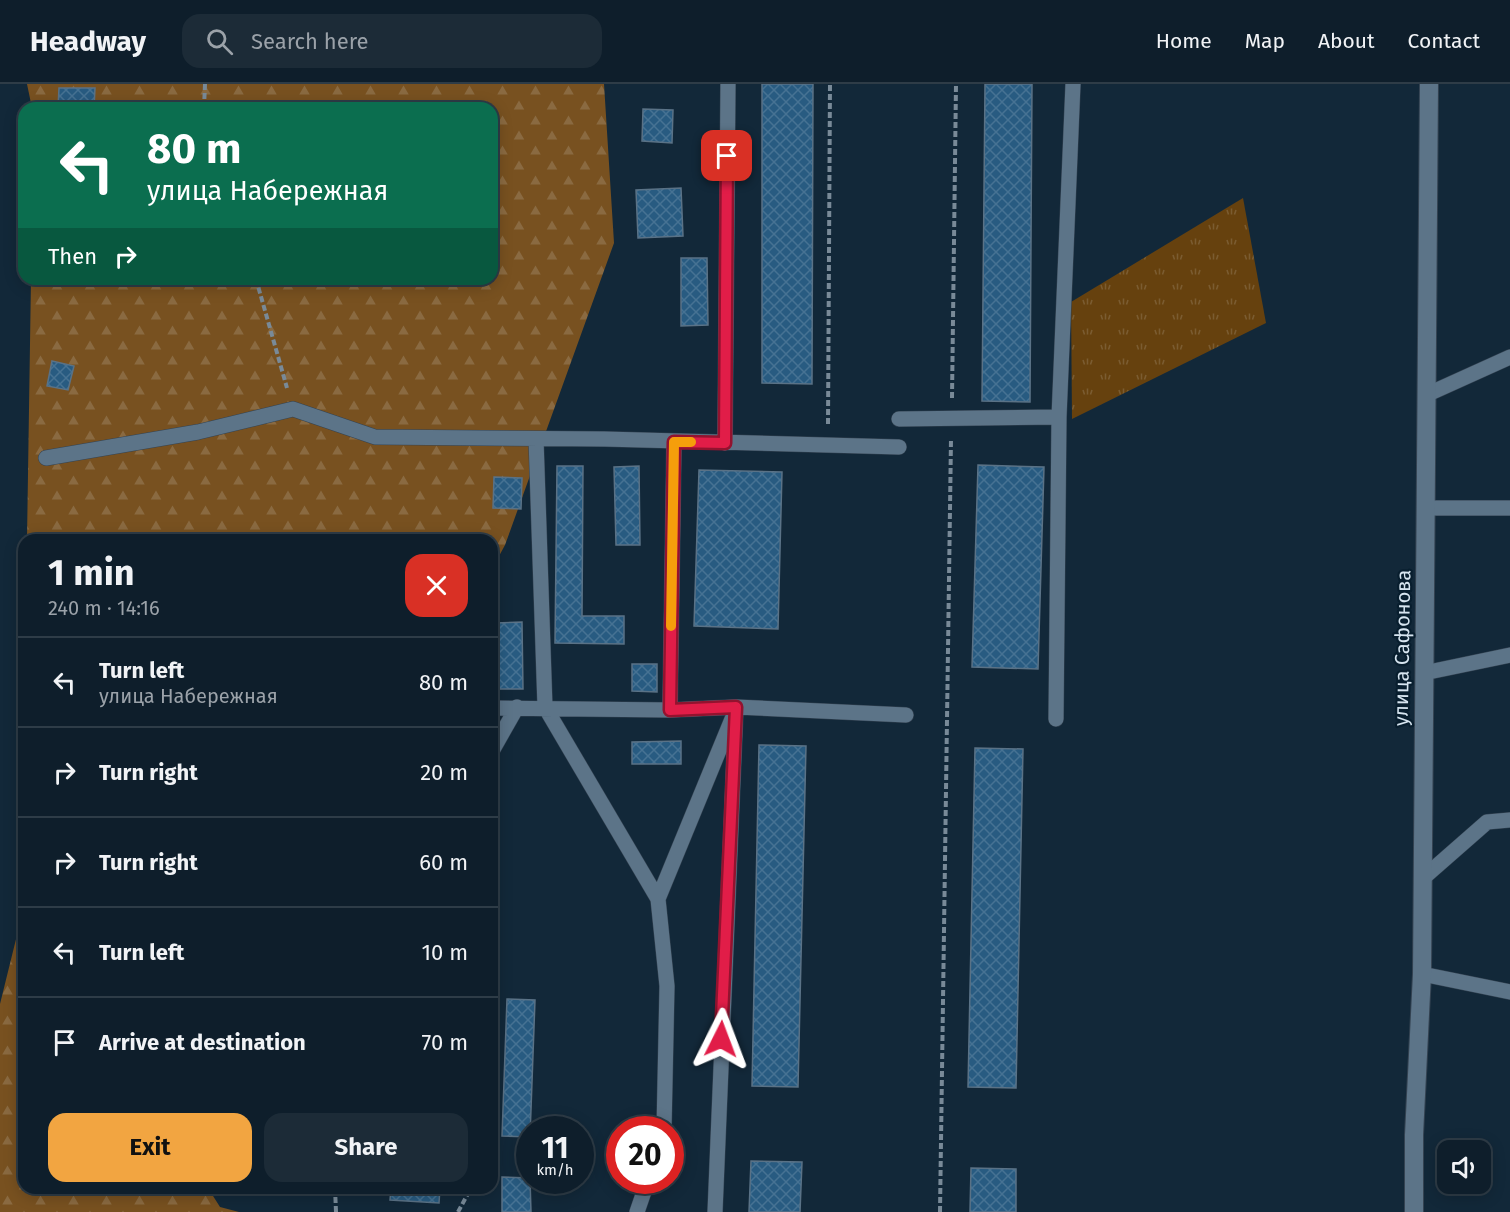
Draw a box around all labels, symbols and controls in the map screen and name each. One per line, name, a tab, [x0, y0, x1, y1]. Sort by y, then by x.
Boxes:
search box	[182, 14, 602, 68]
text: Headway	[30, 25, 146, 58]
icon: search	[203, 25, 236, 58]
text: Search here	[251, 28, 369, 55]
text: Home	[1156, 28, 1212, 54]
text: Map	[1245, 28, 1285, 54]
text: About	[1318, 28, 1375, 54]
text: Contact	[1408, 28, 1480, 54]
text: 80 m	[147, 124, 241, 174]
icon: left	[48, 126, 126, 204]
pin	[701, 130, 752, 181]
icon: arrive	[710, 139, 743, 172]
text: улица Набережная	[147, 175, 388, 207]
icon: right	[109, 240, 142, 273]
text: Then	[48, 243, 97, 270]
text: 1 min	[48, 551, 135, 595]
button: close	[405, 554, 468, 617]
street label: улица Сафонова	[1389, 570, 1415, 726]
text: 240 m · 14:16	[48, 596, 160, 620]
text: Turn left	[99, 657, 184, 684]
icon: left	[48, 666, 81, 699]
text: 80 m	[419, 669, 468, 696]
text: улица Набережная	[99, 684, 278, 708]
icon: right	[48, 756, 81, 789]
text: Turn right	[99, 759, 198, 786]
text: 20 m	[420, 759, 468, 786]
icon: right	[48, 846, 81, 879]
text: Turn right	[99, 849, 198, 876]
text: 60 m	[419, 849, 468, 876]
icon: left	[48, 936, 81, 969]
text: Turn left	[99, 939, 184, 966]
text: 10 m	[422, 939, 468, 966]
position arrow	[689, 1007, 753, 1071]
icon: arrive	[48, 1026, 81, 1059]
text: Arrive at destination	[99, 1029, 306, 1056]
text: 70 m	[422, 1029, 468, 1056]
button: Exit	[48, 1113, 252, 1182]
button: Share	[264, 1113, 468, 1182]
speed limit sign: 20	[606, 1116, 684, 1194]
text: 11	[541, 1130, 569, 1166]
map controls	[1437, 1140, 1491, 1194]
button: sound	[1437, 1140, 1491, 1194]
text: km/h	[536, 1161, 574, 1179]

